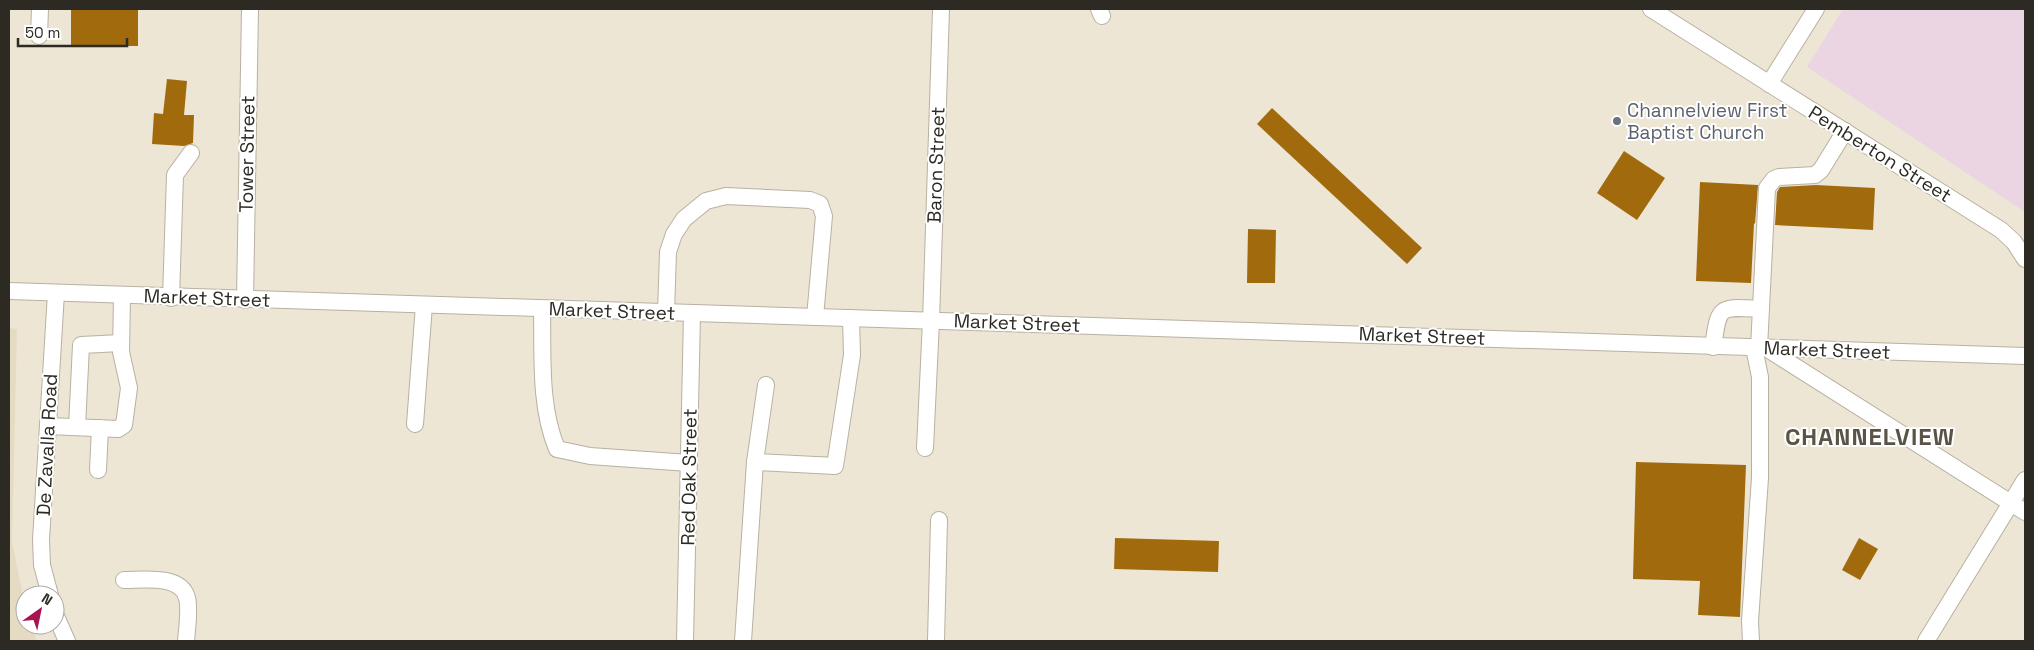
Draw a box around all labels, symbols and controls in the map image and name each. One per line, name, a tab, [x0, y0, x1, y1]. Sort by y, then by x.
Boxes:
scale bar	[18, 15, 126, 47]
text: 50 m	[25, 23, 60, 42]
street label: Tower Street	[233, 95, 261, 213]
place label: Channelview First Baptist Church	[1627, 98, 1787, 145]
street label: Pemberton Street	[1804, 100, 1956, 208]
street label: Baron Street	[921, 106, 951, 224]
marker: Channelview First Baptist Church	[1611, 115, 1623, 127]
street label: Market Street	[143, 283, 271, 313]
street label: Market Street	[548, 296, 676, 326]
street label: Market Street	[953, 308, 1081, 338]
street label: Market Street	[1358, 321, 1486, 351]
street label: Market Street	[1763, 335, 1891, 365]
street label: De Zavalla Road	[31, 373, 63, 517]
street label: Red Oak Street	[675, 408, 703, 546]
district label: CHANNELVIEW	[1785, 421, 1955, 452]
north arrow	[15, 585, 65, 635]
text: N	[38, 589, 56, 609]

